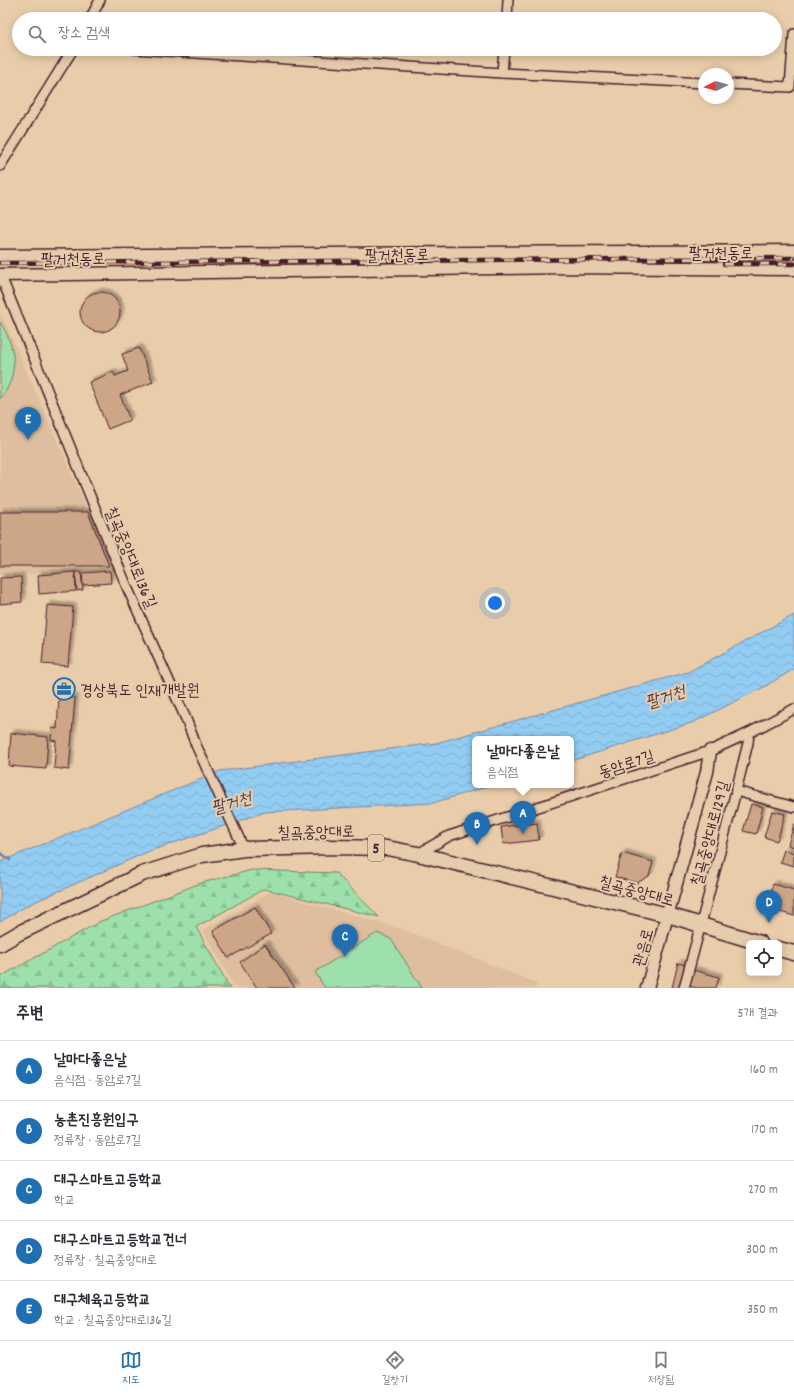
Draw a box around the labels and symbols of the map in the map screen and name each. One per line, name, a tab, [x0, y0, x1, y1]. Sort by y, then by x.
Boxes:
north arrow	[698, 68, 734, 104]
street label: 팔거천동로	[689, 243, 753, 266]
street label: 팔거천동로	[365, 244, 429, 269]
street label: 팔거천동로	[41, 248, 105, 273]
pin: E	[15, 407, 41, 440]
street label: 칠곡중앙대로136길	[98, 504, 162, 613]
your location	[485, 593, 505, 613]
office icon: 경상북도 인재개발원	[51, 676, 77, 702]
place label: 경상북도 인재개발원	[80, 680, 200, 703]
water label: 팔거천	[643, 680, 691, 717]
street label: 동암로7길	[596, 745, 658, 785]
street label: 칠곡중앙대로129길	[686, 778, 737, 889]
water label: 팔거천	[209, 787, 257, 822]
pin: A	[510, 801, 536, 834]
pin: B	[464, 812, 490, 845]
street label: 칠곡중앙대로	[277, 821, 355, 846]
road number: 5	[368, 835, 384, 861]
street label: 칠곡중앙대로	[596, 871, 677, 914]
pin: D	[756, 890, 782, 923]
pin: C	[332, 924, 358, 957]
street label: 관음로	[628, 926, 661, 969]

